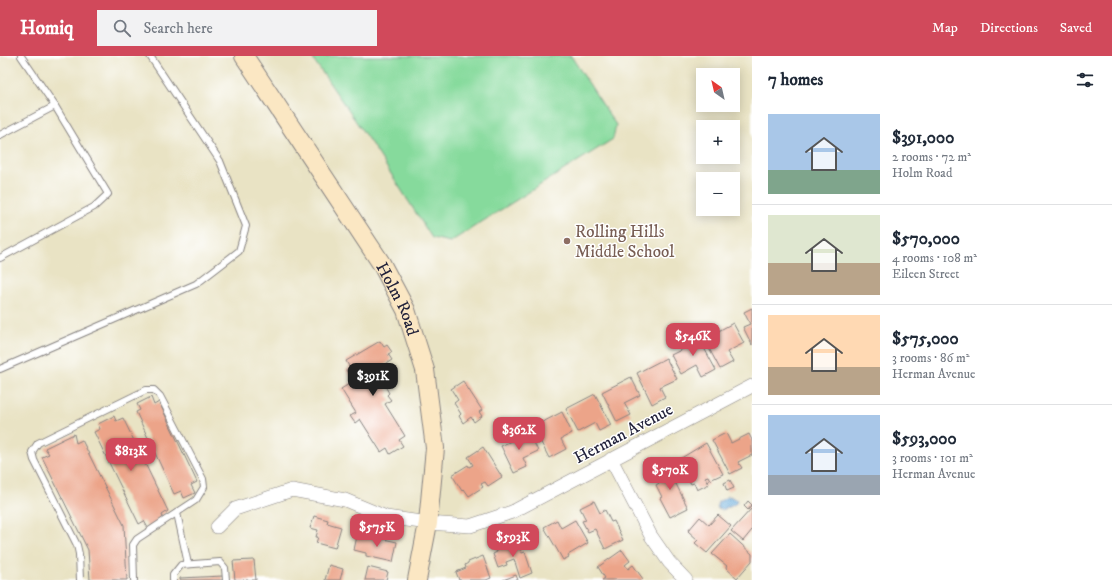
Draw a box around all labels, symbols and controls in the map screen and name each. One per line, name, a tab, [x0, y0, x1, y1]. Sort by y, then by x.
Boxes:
search box	[97, 10, 377, 46]
text: Homiq	[20, 17, 73, 40]
icon: search	[111, 17, 133, 39]
text: Search here	[143, 19, 213, 38]
text: Map	[932, 19, 958, 37]
text: Directions	[980, 19, 1038, 37]
text: Saved	[1060, 19, 1092, 37]
north arrow	[696, 68, 740, 112]
map controls	[696, 68, 740, 216]
text: 7 homes	[768, 69, 823, 91]
icon: filters	[1074, 69, 1096, 91]
button: +	[696, 120, 740, 164]
text: $391,000	[892, 127, 954, 149]
icon: home	[800, 130, 848, 178]
text: 2 rooms · 72 m²	[892, 149, 971, 165]
text: Holm Road	[892, 165, 952, 181]
button: −	[696, 172, 740, 216]
place label: Rolling Hills Middle School	[575, 221, 674, 263]
text: $570,000	[892, 228, 960, 250]
icon: home	[800, 231, 848, 279]
marker: Rolling Hills Middle School	[562, 236, 572, 246]
text: 4 rooms · 108 m²	[892, 250, 977, 266]
street label: Holm Road	[371, 259, 424, 339]
text: Eileen Street	[892, 266, 960, 282]
pin: $546K	[665, 323, 721, 357]
text: $546K	[675, 328, 711, 344]
text: $575,000	[892, 328, 959, 350]
icon: home	[800, 331, 848, 379]
text: 3 rooms · 86 m²	[892, 350, 970, 366]
pin: $391K	[345, 363, 401, 397]
text: Herman Avenue	[892, 366, 975, 382]
text: $391K	[357, 368, 389, 384]
street label: Herman Avenue	[570, 399, 677, 469]
pin: $362K	[491, 417, 547, 451]
text: $362K	[502, 422, 536, 438]
text: $593,000	[892, 428, 957, 450]
icon: home	[800, 431, 848, 479]
pin: $813K	[103, 438, 159, 472]
text: $813K	[115, 443, 147, 459]
text: 3 rooms · 101 m²	[892, 450, 973, 466]
pin: $570K	[642, 457, 698, 491]
text: $570K	[652, 462, 688, 478]
text: Herman Avenue	[892, 466, 975, 482]
pin: $575K	[349, 514, 405, 548]
text: $575K	[359, 519, 395, 535]
pin: $593K	[485, 524, 541, 558]
text: $593K	[496, 529, 530, 545]

